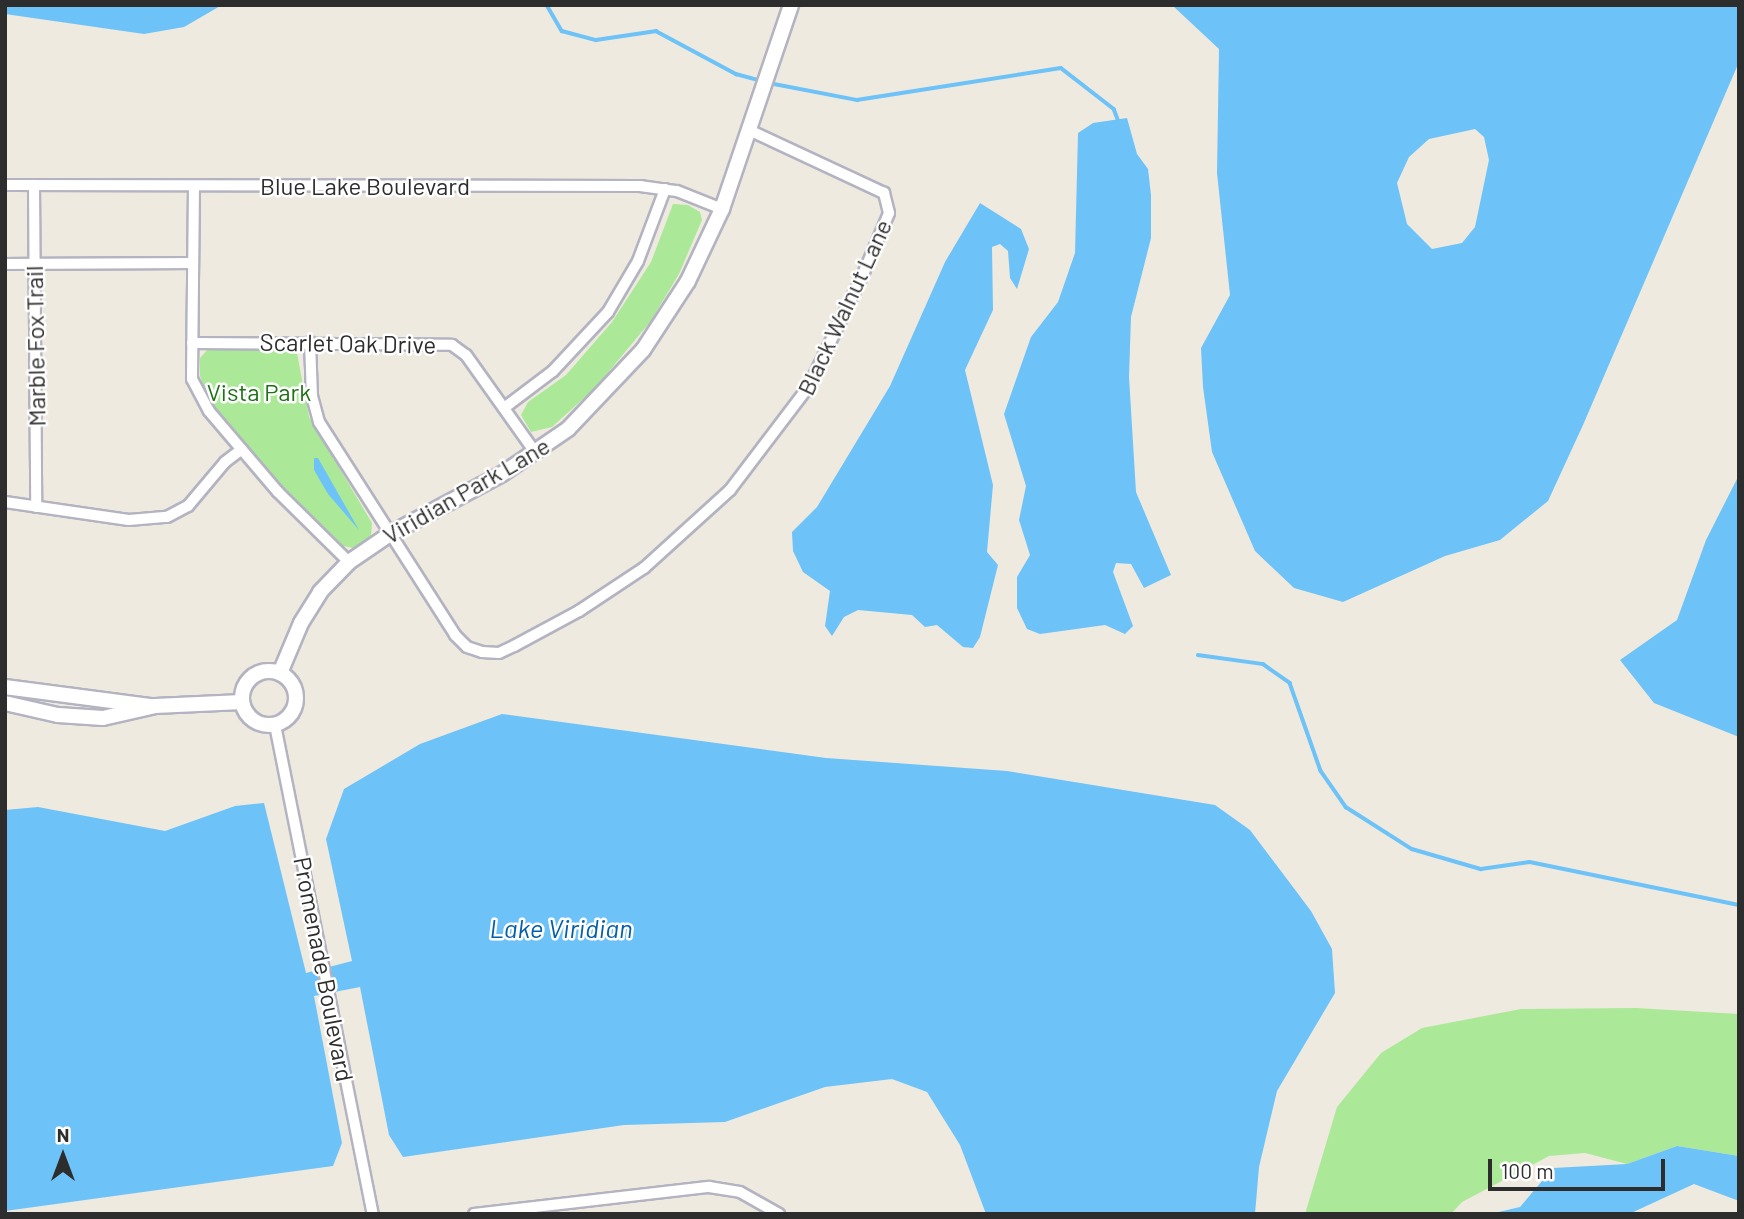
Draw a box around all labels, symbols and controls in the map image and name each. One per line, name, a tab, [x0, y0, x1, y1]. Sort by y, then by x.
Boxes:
street label: Blue Lake Boulevard	[260, 172, 470, 200]
street label: Black Walnut Lane	[791, 215, 897, 399]
street label: Marble Fox Trail	[19, 265, 51, 427]
street label: Scarlet Oak Drive	[260, 327, 436, 359]
park label: Vista Park	[207, 378, 311, 406]
street label: Viridian Park Lane	[378, 431, 554, 549]
street label: Promenade Boulevard	[288, 854, 360, 1084]
water label: Lake Viridian	[489, 912, 633, 944]
north arrow	[28, 1121, 98, 1191]
text: N	[57, 1123, 69, 1146]
scale bar	[1492, 1146, 1669, 1190]
text: 100 m	[1501, 1158, 1554, 1183]

